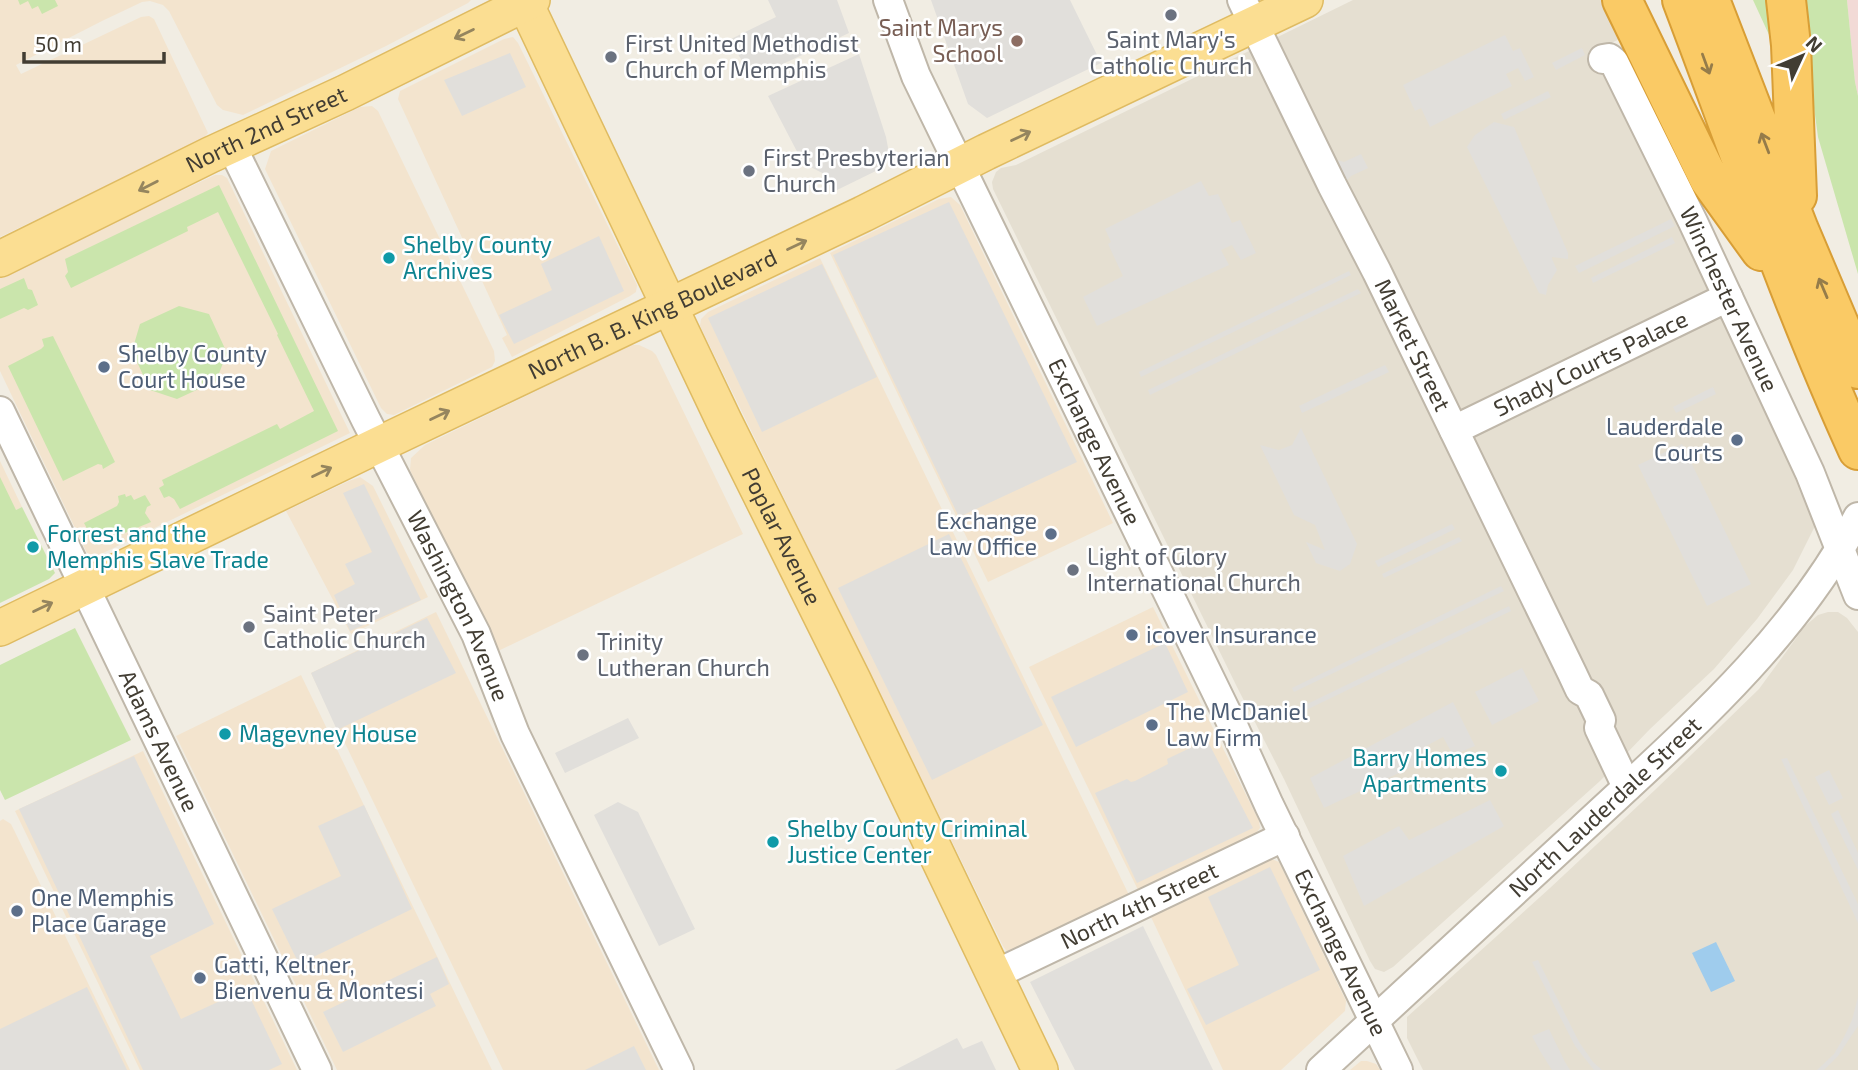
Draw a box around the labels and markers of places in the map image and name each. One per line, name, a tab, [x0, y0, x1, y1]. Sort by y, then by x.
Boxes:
marker: Saint Mary's Catholic Church	[1163, 7, 1179, 23]
place label: Saint Marys School	[879, 13, 1003, 67]
place label: Saint Mary's Catholic Church	[1090, 25, 1252, 79]
place label: First United Methodist Church of Memphis	[625, 29, 859, 83]
marker: Saint Marys School	[1009, 33, 1025, 49]
marker: First United Methodist Church of Memphis	[603, 49, 619, 65]
place label: First Presbyterian Church	[763, 143, 950, 197]
marker: First Presbyterian Church	[741, 163, 757, 179]
place label: Shelby County Archives	[403, 230, 552, 284]
marker: Shelby County Archives	[381, 250, 397, 266]
place label: Shelby County Court House	[118, 339, 267, 393]
marker: Shelby County Court House	[96, 359, 112, 375]
place label: Lauderdale Courts	[1606, 412, 1723, 466]
marker: Lauderdale Courts	[1729, 432, 1745, 448]
place label: Exchange Law Office	[929, 506, 1037, 560]
place label: Forrest and the Memphis Slave Trade	[47, 519, 269, 573]
marker: Exchange Law Office	[1043, 526, 1059, 542]
marker: Forrest and the Memphis Slave Trade	[25, 539, 41, 555]
place label: Light of Glory International Church	[1087, 542, 1301, 596]
marker: Light of Glory International Church	[1065, 562, 1081, 578]
place label: Saint Peter Catholic Church	[263, 599, 426, 653]
marker: Saint Peter Catholic Church	[241, 619, 257, 635]
place label: icover Insurance	[1146, 620, 1317, 648]
place label: Trinity Lutheran Church	[597, 627, 770, 681]
marker: icover Insurance	[1124, 627, 1140, 643]
marker: Trinity Lutheran Church	[575, 647, 591, 663]
place label: The McDaniel Law Firm	[1166, 697, 1308, 751]
marker: The McDaniel Law Firm	[1144, 717, 1160, 733]
place label: Magevney House	[239, 719, 417, 747]
marker: Magevney House	[217, 726, 233, 742]
place label: Barry Homes Apartments	[1352, 743, 1487, 797]
marker: Barry Homes Apartments	[1493, 763, 1509, 779]
place label: Shelby County Criminal Justice Center	[787, 814, 1027, 868]
marker: Shelby County Criminal Justice Center	[765, 834, 781, 850]
place label: One Memphis Place Garage	[31, 883, 174, 937]
marker: One Memphis Place Garage	[9, 903, 25, 919]
place label: Gatti, Keltner, Bienvenu & Montesi	[214, 950, 424, 1004]
marker: Gatti, Keltner, Bienvenu & Montesi	[192, 970, 208, 986]

